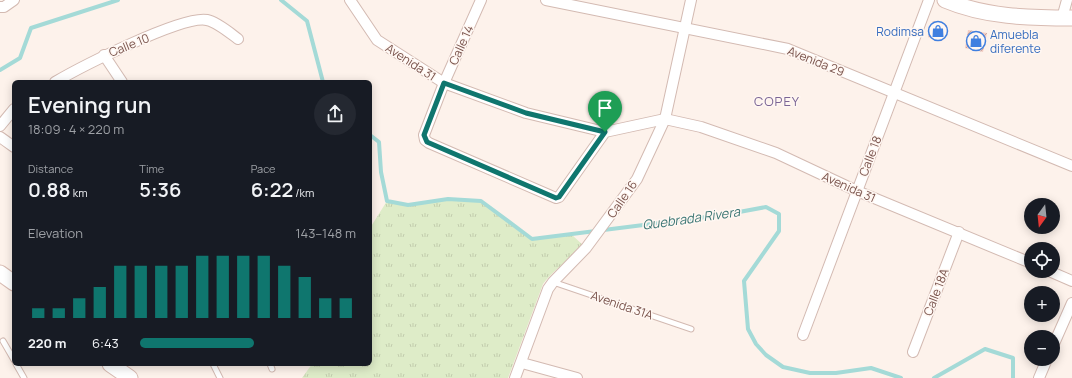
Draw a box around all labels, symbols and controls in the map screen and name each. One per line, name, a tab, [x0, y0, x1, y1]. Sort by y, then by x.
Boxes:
shop icon: Rodimsa	[927, 20, 949, 42]
street label: Calle 14	[445, 22, 477, 68]
place label: Rodimsa	[876, 23, 924, 40]
place label: Amuebla diferente	[990, 26, 1041, 57]
street label: Calle 10	[106, 29, 152, 61]
shop icon: Amuebla diferente	[965, 30, 987, 52]
street label: Avenida 31	[382, 39, 440, 85]
street label: Avenida 29	[785, 42, 847, 80]
text: Evening run	[28, 90, 151, 120]
pin	[588, 91, 622, 132]
district label: COPEY	[754, 92, 800, 110]
button: share	[314, 93, 356, 135]
icon: arrive	[594, 97, 616, 119]
text: 18:09 · 4 × 220 m	[28, 120, 124, 138]
street label: Calle 18	[855, 133, 885, 179]
text: Distance	[28, 161, 73, 176]
text: Time	[139, 161, 164, 176]
text: Pace	[251, 161, 276, 176]
street label: Avenida 31	[819, 168, 879, 206]
text: 0.88	[28, 176, 71, 203]
text: 5:36	[139, 176, 181, 203]
text: 6:22	[251, 176, 293, 203]
street label: Calle 16	[603, 177, 641, 221]
text: km	[71, 185, 88, 200]
text: /km	[293, 185, 314, 200]
north arrow	[1024, 198, 1060, 234]
map controls	[1024, 198, 1060, 366]
water label: Quebrada Rivera	[641, 202, 742, 234]
text: Elevation	[28, 224, 83, 242]
text: 143–148 m	[295, 224, 356, 242]
button: locate	[1024, 242, 1060, 278]
street label: Calle 18A	[919, 265, 953, 318]
street label: Avenida 31A	[589, 286, 656, 324]
button: +	[1024, 286, 1060, 322]
button: −	[1024, 330, 1060, 366]
text: 220 m	[28, 334, 66, 352]
text: 6:43	[92, 334, 119, 352]

